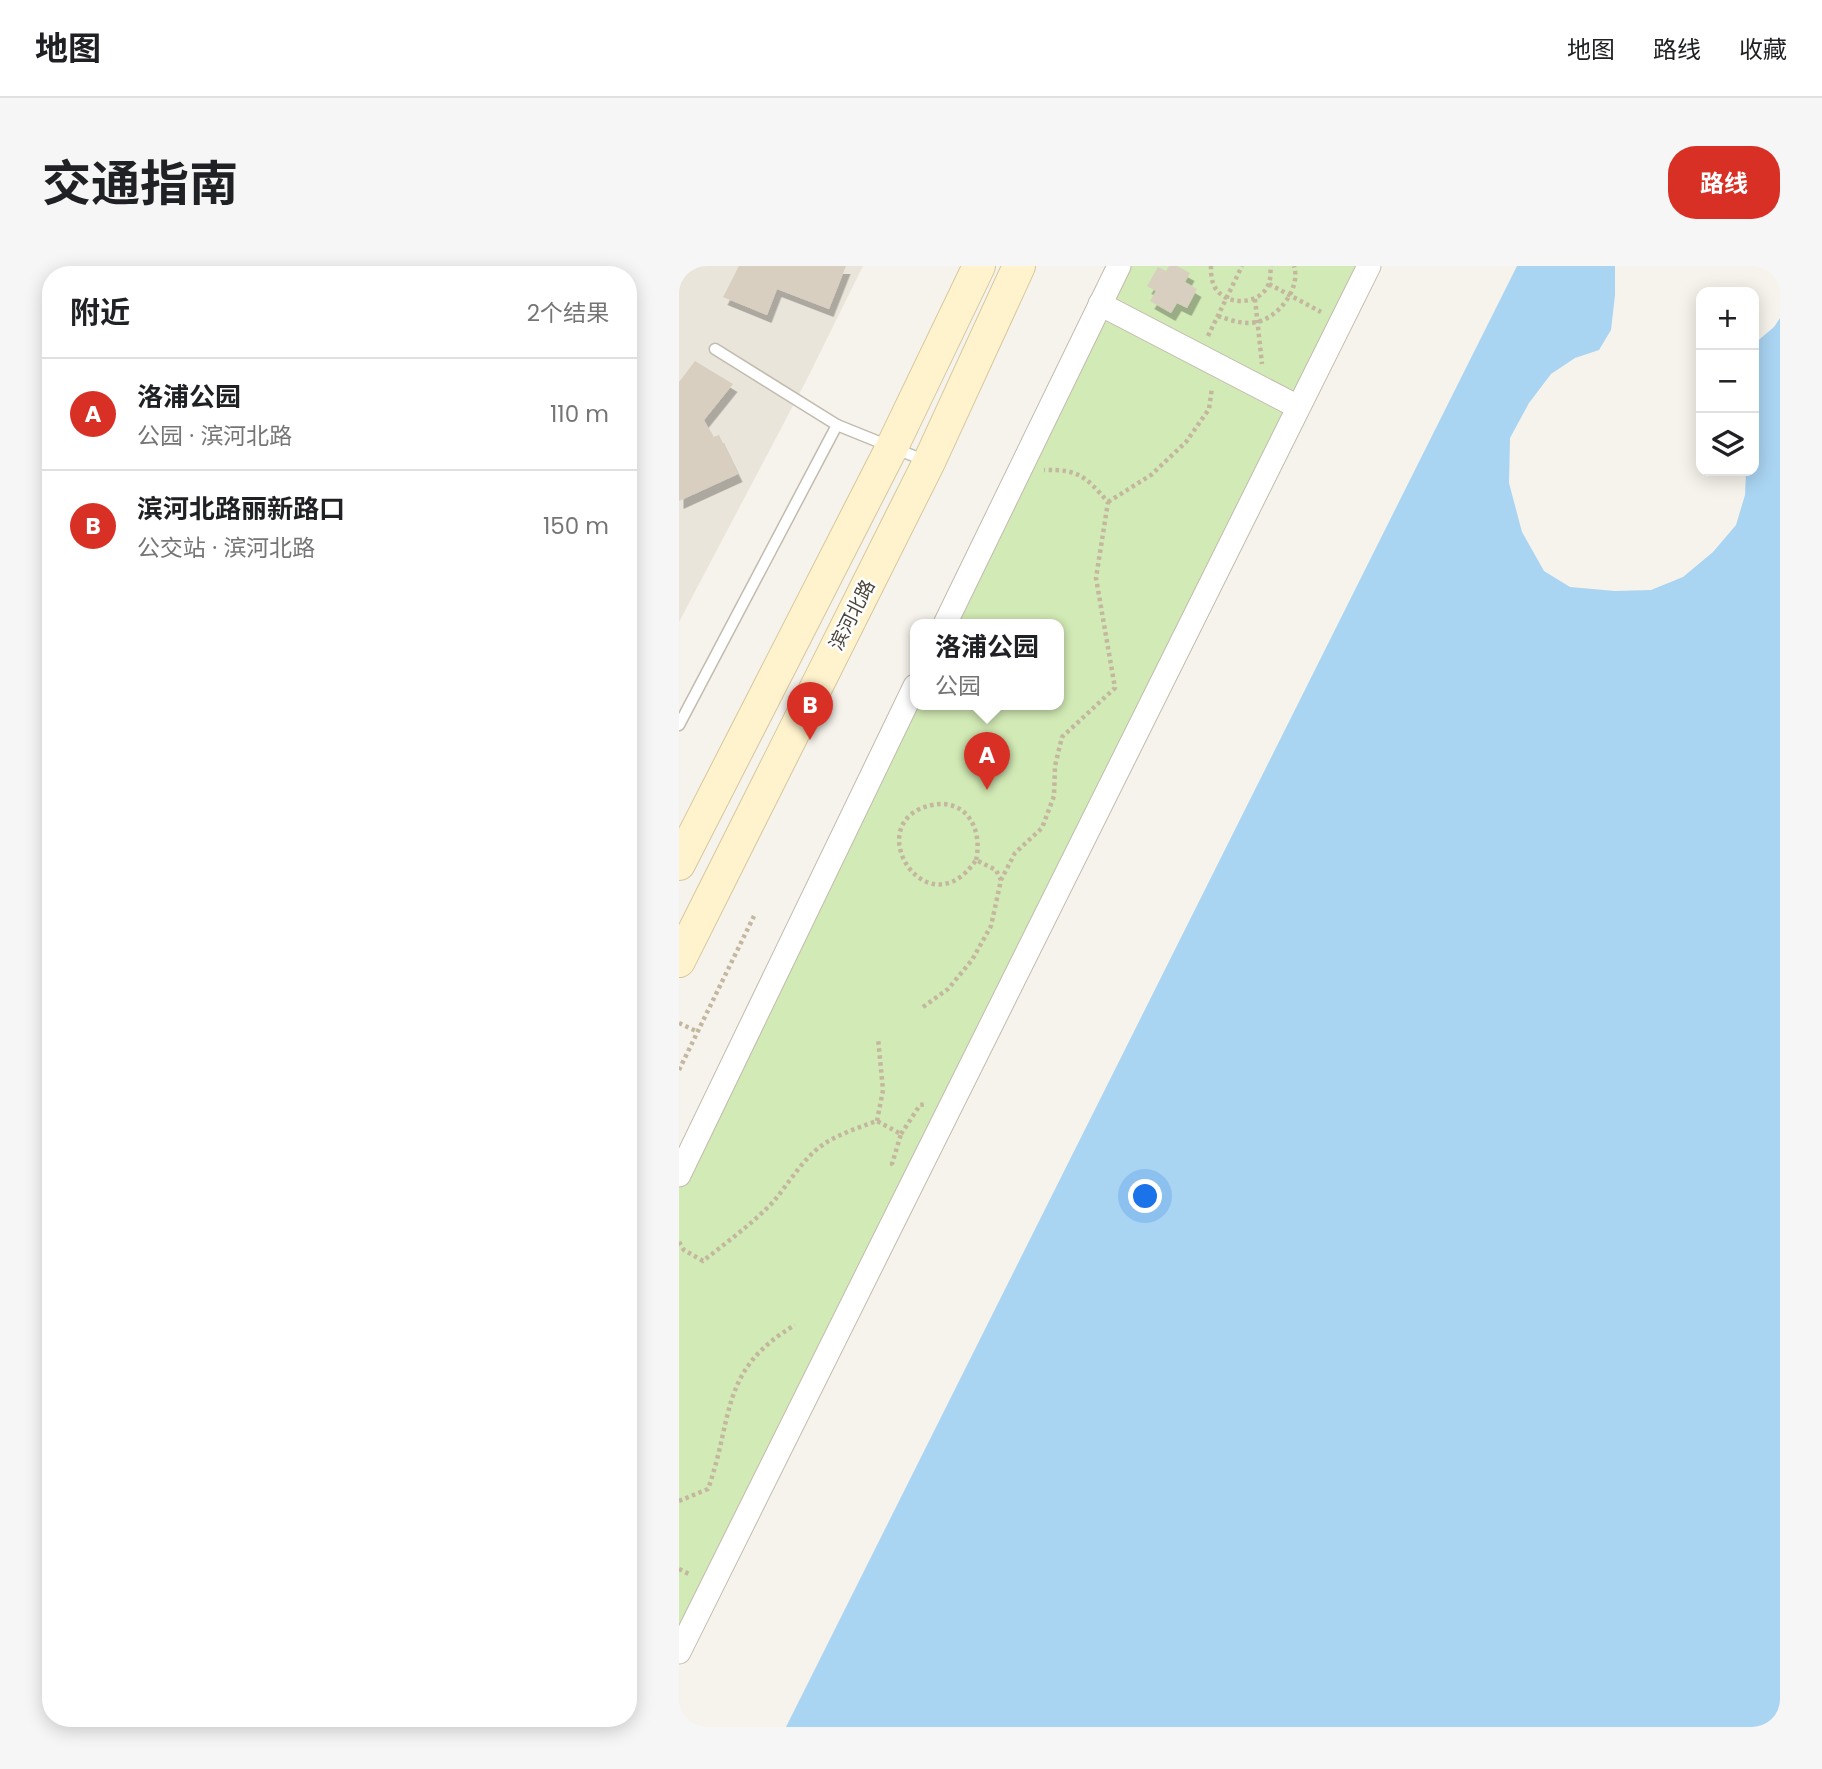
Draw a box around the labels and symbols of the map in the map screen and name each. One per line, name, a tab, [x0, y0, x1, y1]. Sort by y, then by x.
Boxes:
street label: 滨河北路	[823, 575, 881, 655]
pin: B	[787, 682, 833, 740]
pin: A	[964, 732, 1010, 790]
your location	[1128, 1179, 1162, 1213]

